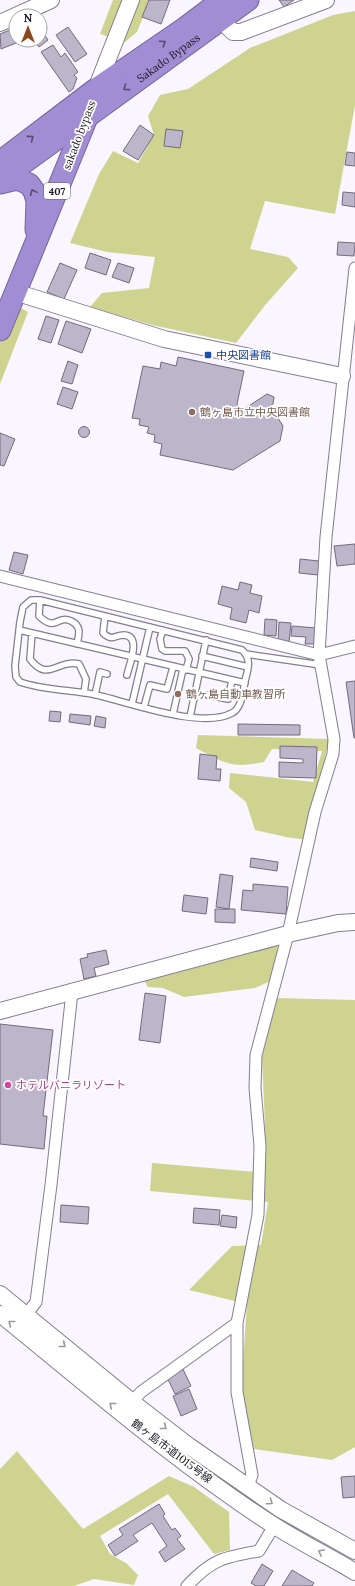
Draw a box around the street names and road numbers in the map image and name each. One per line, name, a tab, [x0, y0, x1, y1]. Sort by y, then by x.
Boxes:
street label: Sakado Bypass	[134, 30, 203, 85]
street label: sakado bypass	[59, 99, 99, 171]
road number: 407	[44, 183, 70, 199]
street label: 鶴ヶ島市道1015号線	[129, 1416, 215, 1486]

